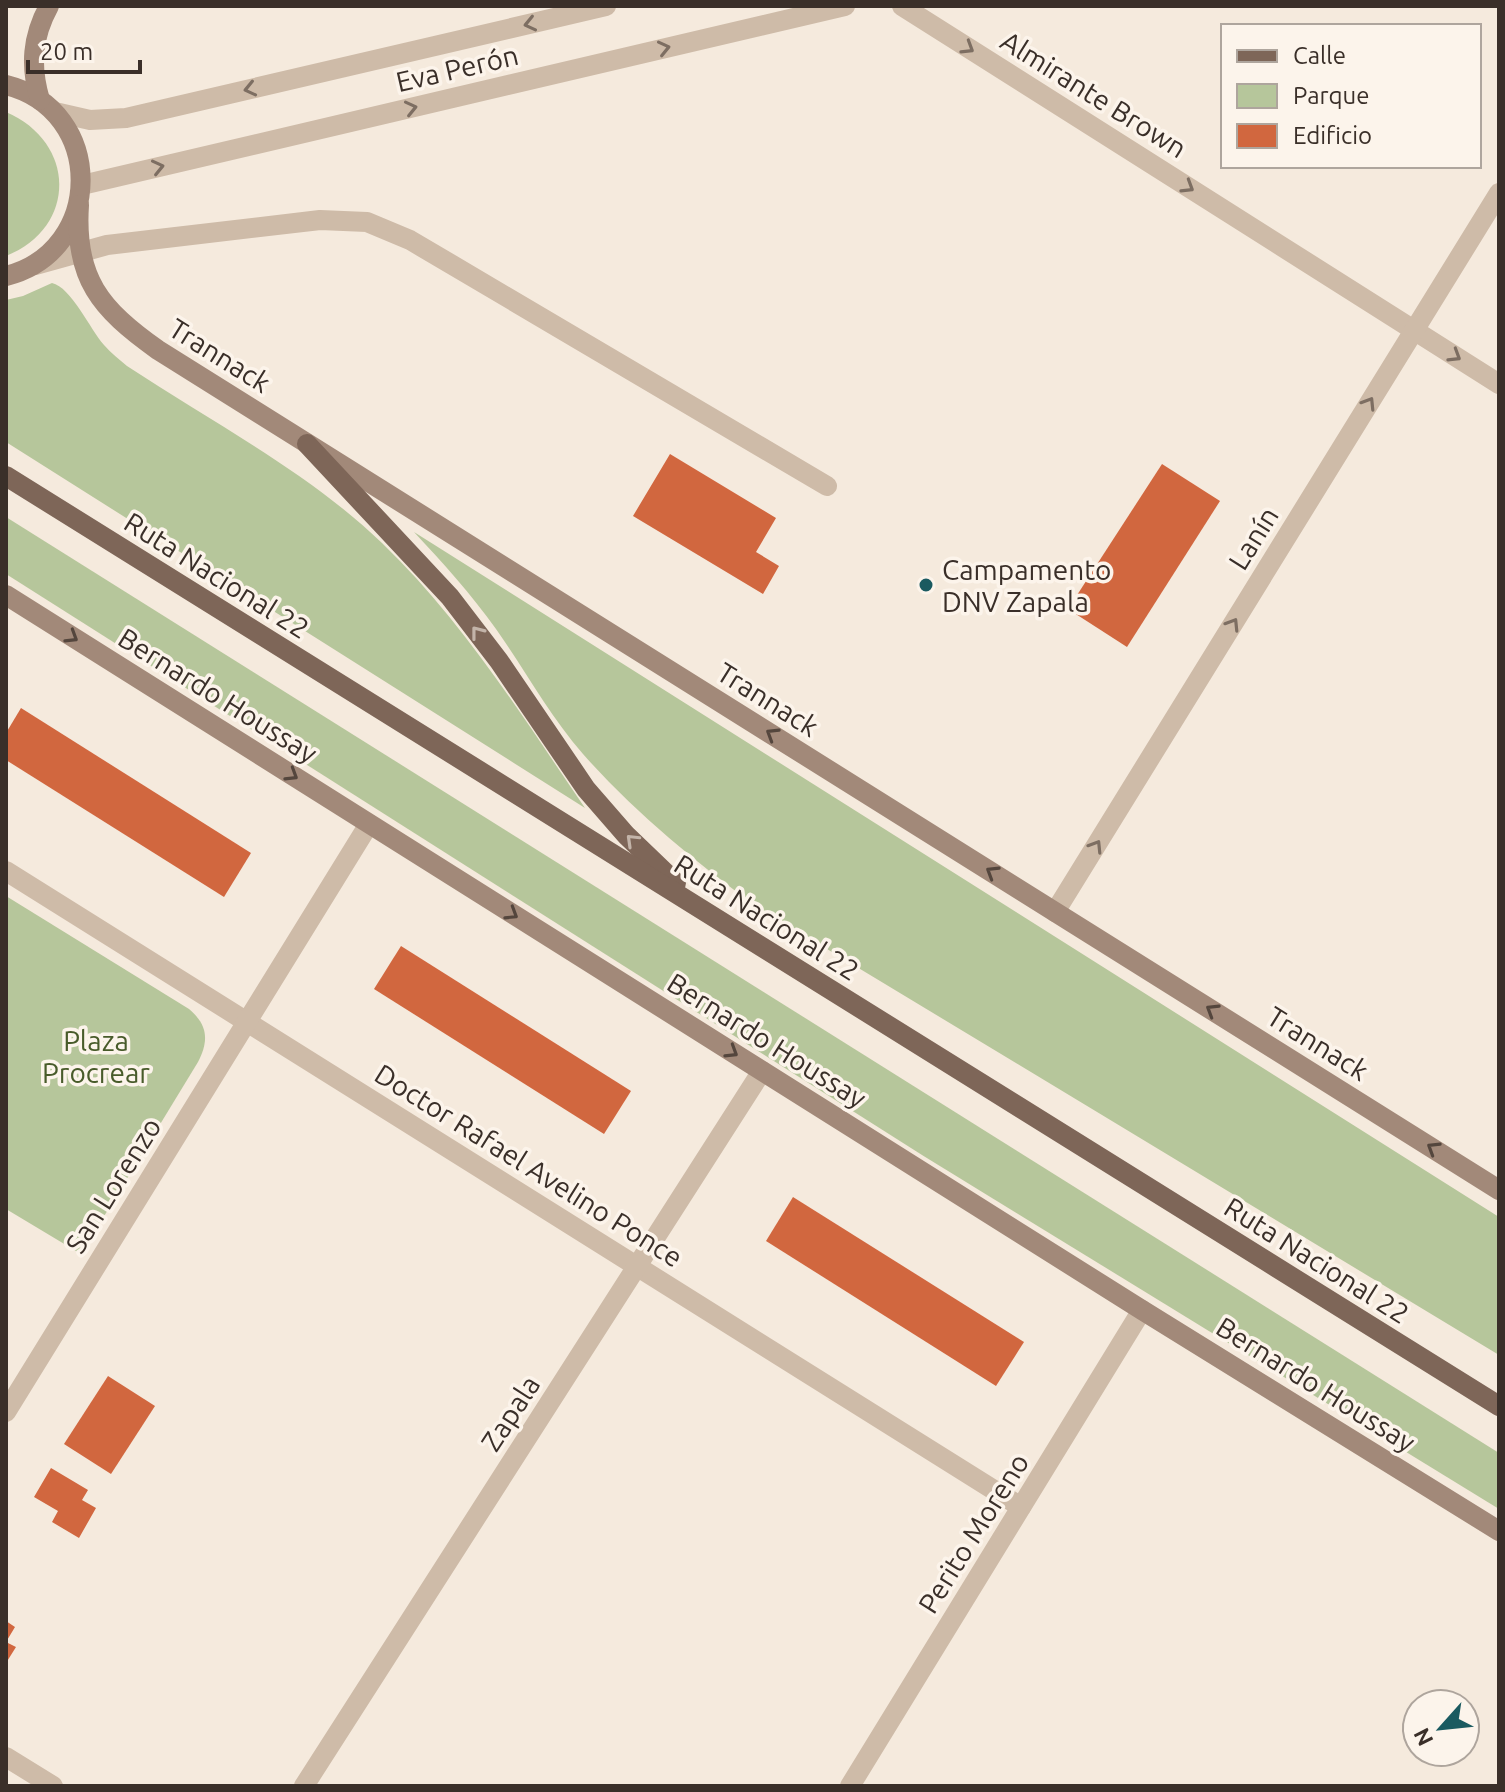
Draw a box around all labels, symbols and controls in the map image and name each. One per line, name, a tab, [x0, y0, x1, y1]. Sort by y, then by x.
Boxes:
one-way arrow	[524, 14, 538, 31]
scale bar	[28, 24, 140, 74]
street label: Almirante Brown	[996, 24, 1192, 164]
legend	[1221, 24, 1481, 168]
text: 20 m	[40, 38, 93, 65]
one-way arrow	[959, 38, 974, 53]
street label: Eva Perón	[393, 39, 521, 97]
one-way arrow	[657, 41, 670, 58]
text: Calle	[1293, 42, 1346, 69]
one-way arrow	[243, 80, 257, 97]
text: Parque	[1293, 82, 1370, 109]
one-way arrow	[404, 100, 417, 117]
text: Edificio	[1293, 122, 1372, 149]
one-way arrow	[150, 159, 164, 176]
one-way arrow	[1179, 177, 1194, 192]
street label: Trannack	[164, 312, 276, 398]
one-way arrow	[1446, 347, 1460, 362]
one-way arrow	[1360, 397, 1375, 412]
street label: Lanín	[1222, 501, 1284, 575]
street label: Ruta Nacional 22	[119, 506, 315, 644]
place label: Campamento DNV Zapala	[942, 554, 1111, 617]
marker: Campamento DNV Zapala	[917, 576, 935, 594]
one-way arrow	[1223, 618, 1238, 633]
street label: Bernardo Houssay	[113, 621, 323, 769]
one-way arrow	[473, 626, 487, 641]
one-way arrow	[63, 627, 78, 642]
street label: Trannack	[712, 656, 824, 742]
one-way arrow	[766, 729, 781, 744]
one-way arrow	[283, 766, 298, 781]
one-way arrow	[626, 836, 641, 850]
one-way arrow	[1086, 840, 1101, 854]
street label: Ruta Nacional 22	[669, 848, 865, 986]
one-way arrow	[986, 867, 1001, 882]
one-way arrow	[503, 904, 518, 919]
street label: Bernardo Houssay	[662, 966, 872, 1114]
street label: Trannack	[1262, 1000, 1374, 1086]
one-way arrow	[1207, 1005, 1221, 1020]
park label: Plaza Procrear	[42, 1025, 150, 1088]
one-way arrow	[723, 1042, 738, 1057]
street label: Doctor Rafael Avelino Ponce	[370, 1057, 688, 1273]
street label: San Lorenzo	[59, 1112, 167, 1258]
one-way arrow	[1427, 1143, 1442, 1158]
street label: Ruta Nacional 22	[1219, 1191, 1415, 1329]
street label: Bernardo Houssay	[1211, 1310, 1421, 1458]
street label: Zapala	[474, 1370, 546, 1456]
street label: Perito Moreno	[912, 1448, 1034, 1618]
north arrow	[1401, 1688, 1481, 1768]
text: N	[1408, 1724, 1438, 1750]

